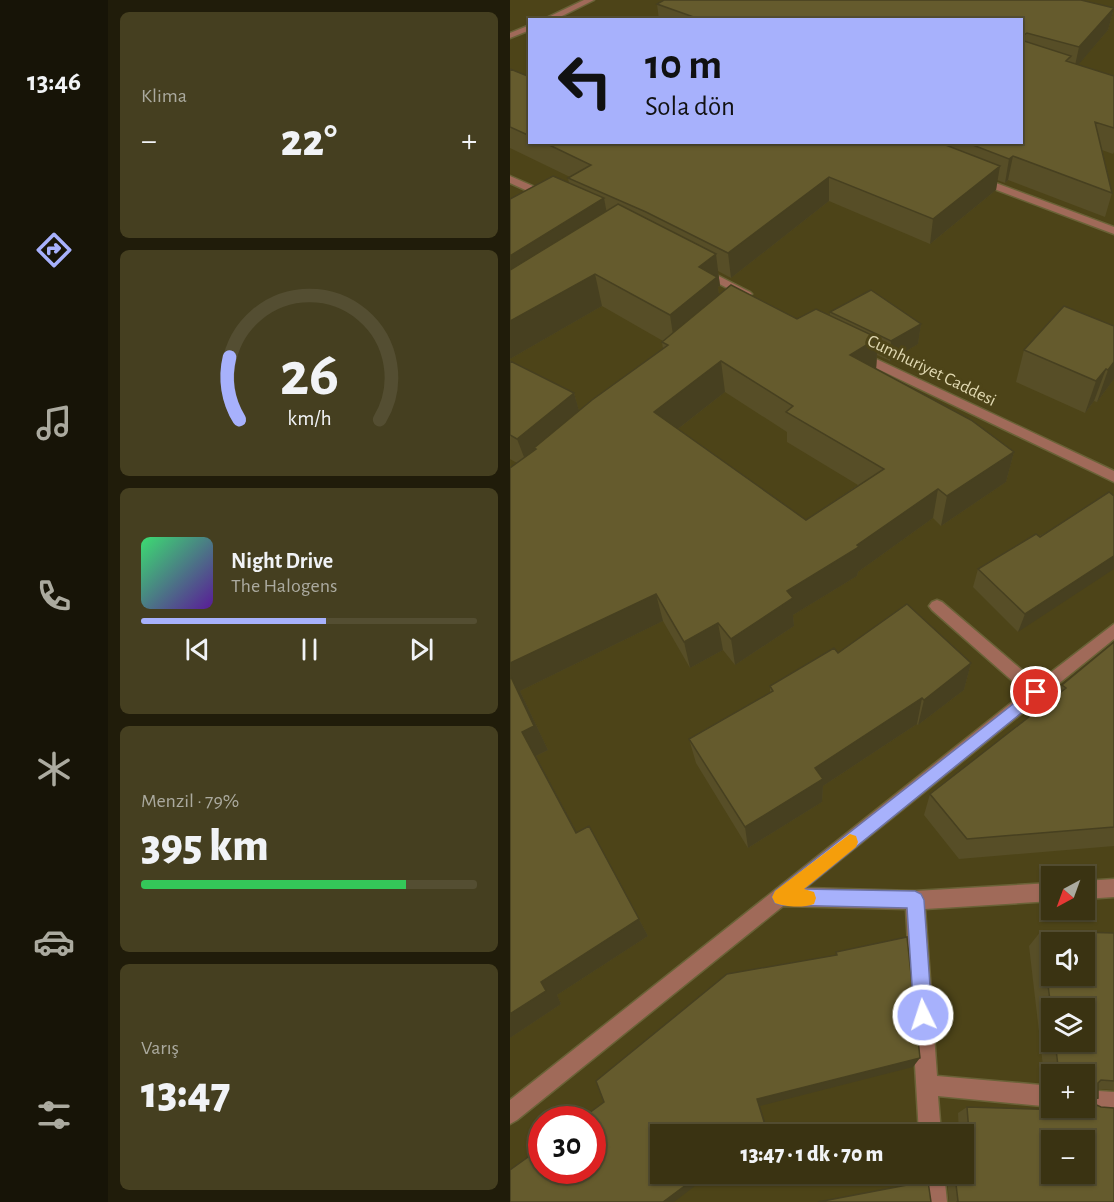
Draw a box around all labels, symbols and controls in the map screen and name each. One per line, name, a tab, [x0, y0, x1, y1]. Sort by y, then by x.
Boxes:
icon: left	[546, 42, 624, 120]
text: 10 m	[645, 44, 722, 86]
text: 13:46	[27, 68, 81, 95]
text: Klima	[141, 86, 187, 106]
text: Sola dön	[645, 93, 735, 120]
text: 22°	[281, 119, 337, 164]
text: −	[141, 125, 157, 158]
text: +	[461, 125, 477, 158]
icon: directions	[33, 229, 75, 271]
street label: Cumhuriyet Caddesi	[864, 332, 999, 410]
text: 26	[279, 344, 339, 406]
icon: music	[33, 402, 75, 444]
text: km/h	[287, 408, 331, 429]
text: Night Drive	[231, 550, 333, 572]
icon: phone	[33, 575, 75, 617]
text: The Halogens	[231, 576, 337, 596]
icon: previous	[181, 633, 214, 666]
icon: pause	[293, 633, 326, 666]
icon: next	[405, 633, 438, 666]
pin	[1010, 666, 1061, 717]
icon: arrive	[1019, 675, 1052, 708]
icon: climate	[33, 748, 75, 790]
text: Menzil · 79%	[141, 791, 239, 811]
text: 395 km	[141, 824, 269, 869]
north arrow	[1041, 866, 1095, 920]
map controls	[1041, 866, 1095, 1184]
icon: car	[33, 921, 75, 963]
button: sound	[1041, 932, 1095, 986]
position arrow	[891, 983, 955, 1047]
button: layers	[1041, 998, 1095, 1052]
text: Varış	[141, 1038, 179, 1058]
button: +	[1041, 1064, 1095, 1118]
text: 13:47	[141, 1071, 231, 1116]
icon: filters	[33, 1094, 75, 1136]
speed limit sign: 30	[528, 1106, 606, 1184]
button: −	[1041, 1130, 1095, 1184]
text: 13:47 · 1 dk · 70 m	[741, 1143, 883, 1165]

